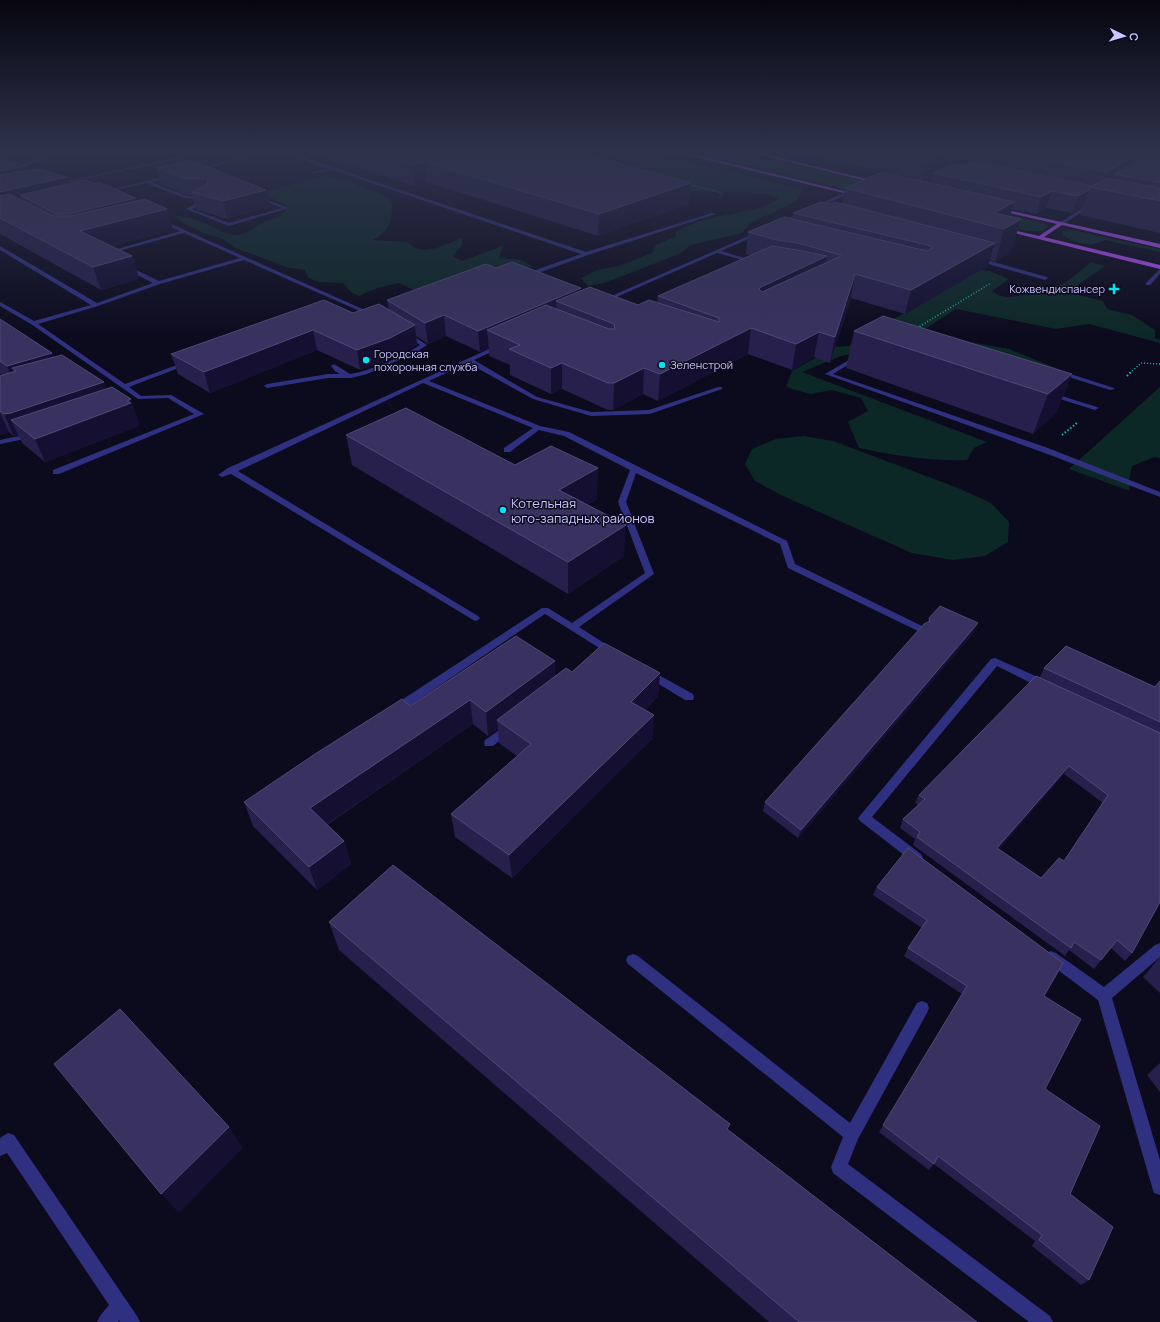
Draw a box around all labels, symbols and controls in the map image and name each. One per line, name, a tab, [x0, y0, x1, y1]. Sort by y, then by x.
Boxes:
north arrow	[1104, 16, 1144, 56]
text: С	[1127, 32, 1142, 42]
place label: Кожвендиспансер	[1009, 281, 1105, 296]
marker: Кожвендиспансер	[1108, 283, 1120, 295]
place label: Городская похоронная служба	[374, 346, 477, 374]
marker: Городская похоронная служба	[361, 355, 371, 365]
place label: Зеленстрой	[670, 357, 733, 372]
marker: Зеленстрой	[657, 360, 667, 370]
place label: Котельная юго-западных районов	[511, 494, 655, 527]
marker: Котельная юго-западных районов	[498, 505, 508, 515]

